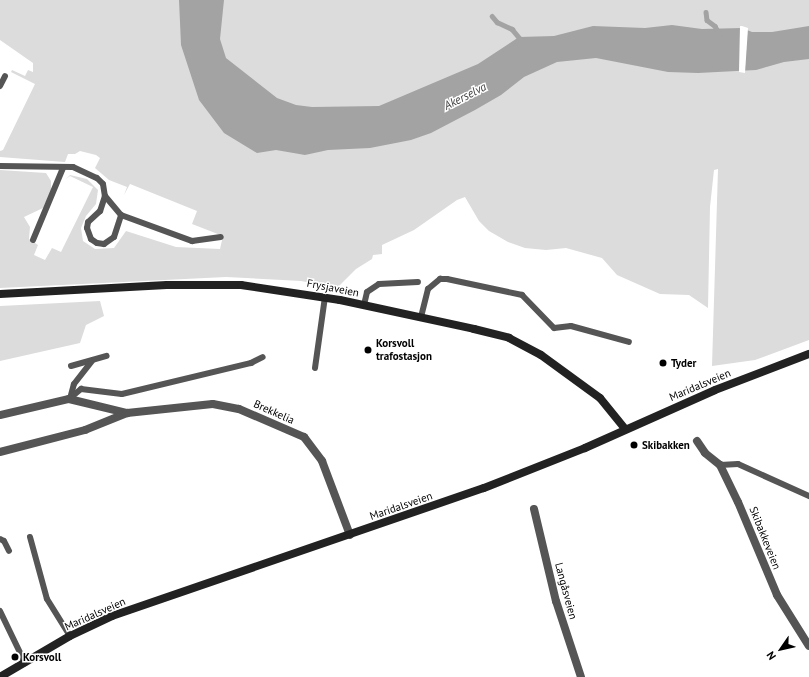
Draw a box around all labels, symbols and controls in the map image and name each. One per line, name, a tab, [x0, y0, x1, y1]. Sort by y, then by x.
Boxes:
water label: Akerselva	[441, 79, 489, 113]
street label: Frysjaveien	[306, 276, 360, 300]
place label: Korsvoll trafostasjon	[376, 337, 432, 363]
marker: Korsvoll trafostasjon	[363, 345, 373, 355]
place label: Tyder	[671, 356, 696, 370]
marker: Tyder	[658, 358, 668, 368]
street label: Maridalsveien	[667, 366, 733, 404]
street label: Brekkelia	[252, 397, 296, 427]
place label: Skibakken	[642, 438, 690, 452]
marker: Skibakken	[629, 440, 639, 450]
street label: Maridalsveien	[368, 489, 434, 523]
street label: Skibakkeveien	[746, 505, 784, 571]
street label: Langåsveien	[552, 561, 580, 621]
street label: Maridalsveien	[62, 595, 128, 633]
north arrow	[761, 629, 801, 669]
text: N	[763, 649, 779, 663]
place label: Korsvoll	[23, 650, 61, 664]
marker: Korsvoll	[10, 652, 20, 662]

